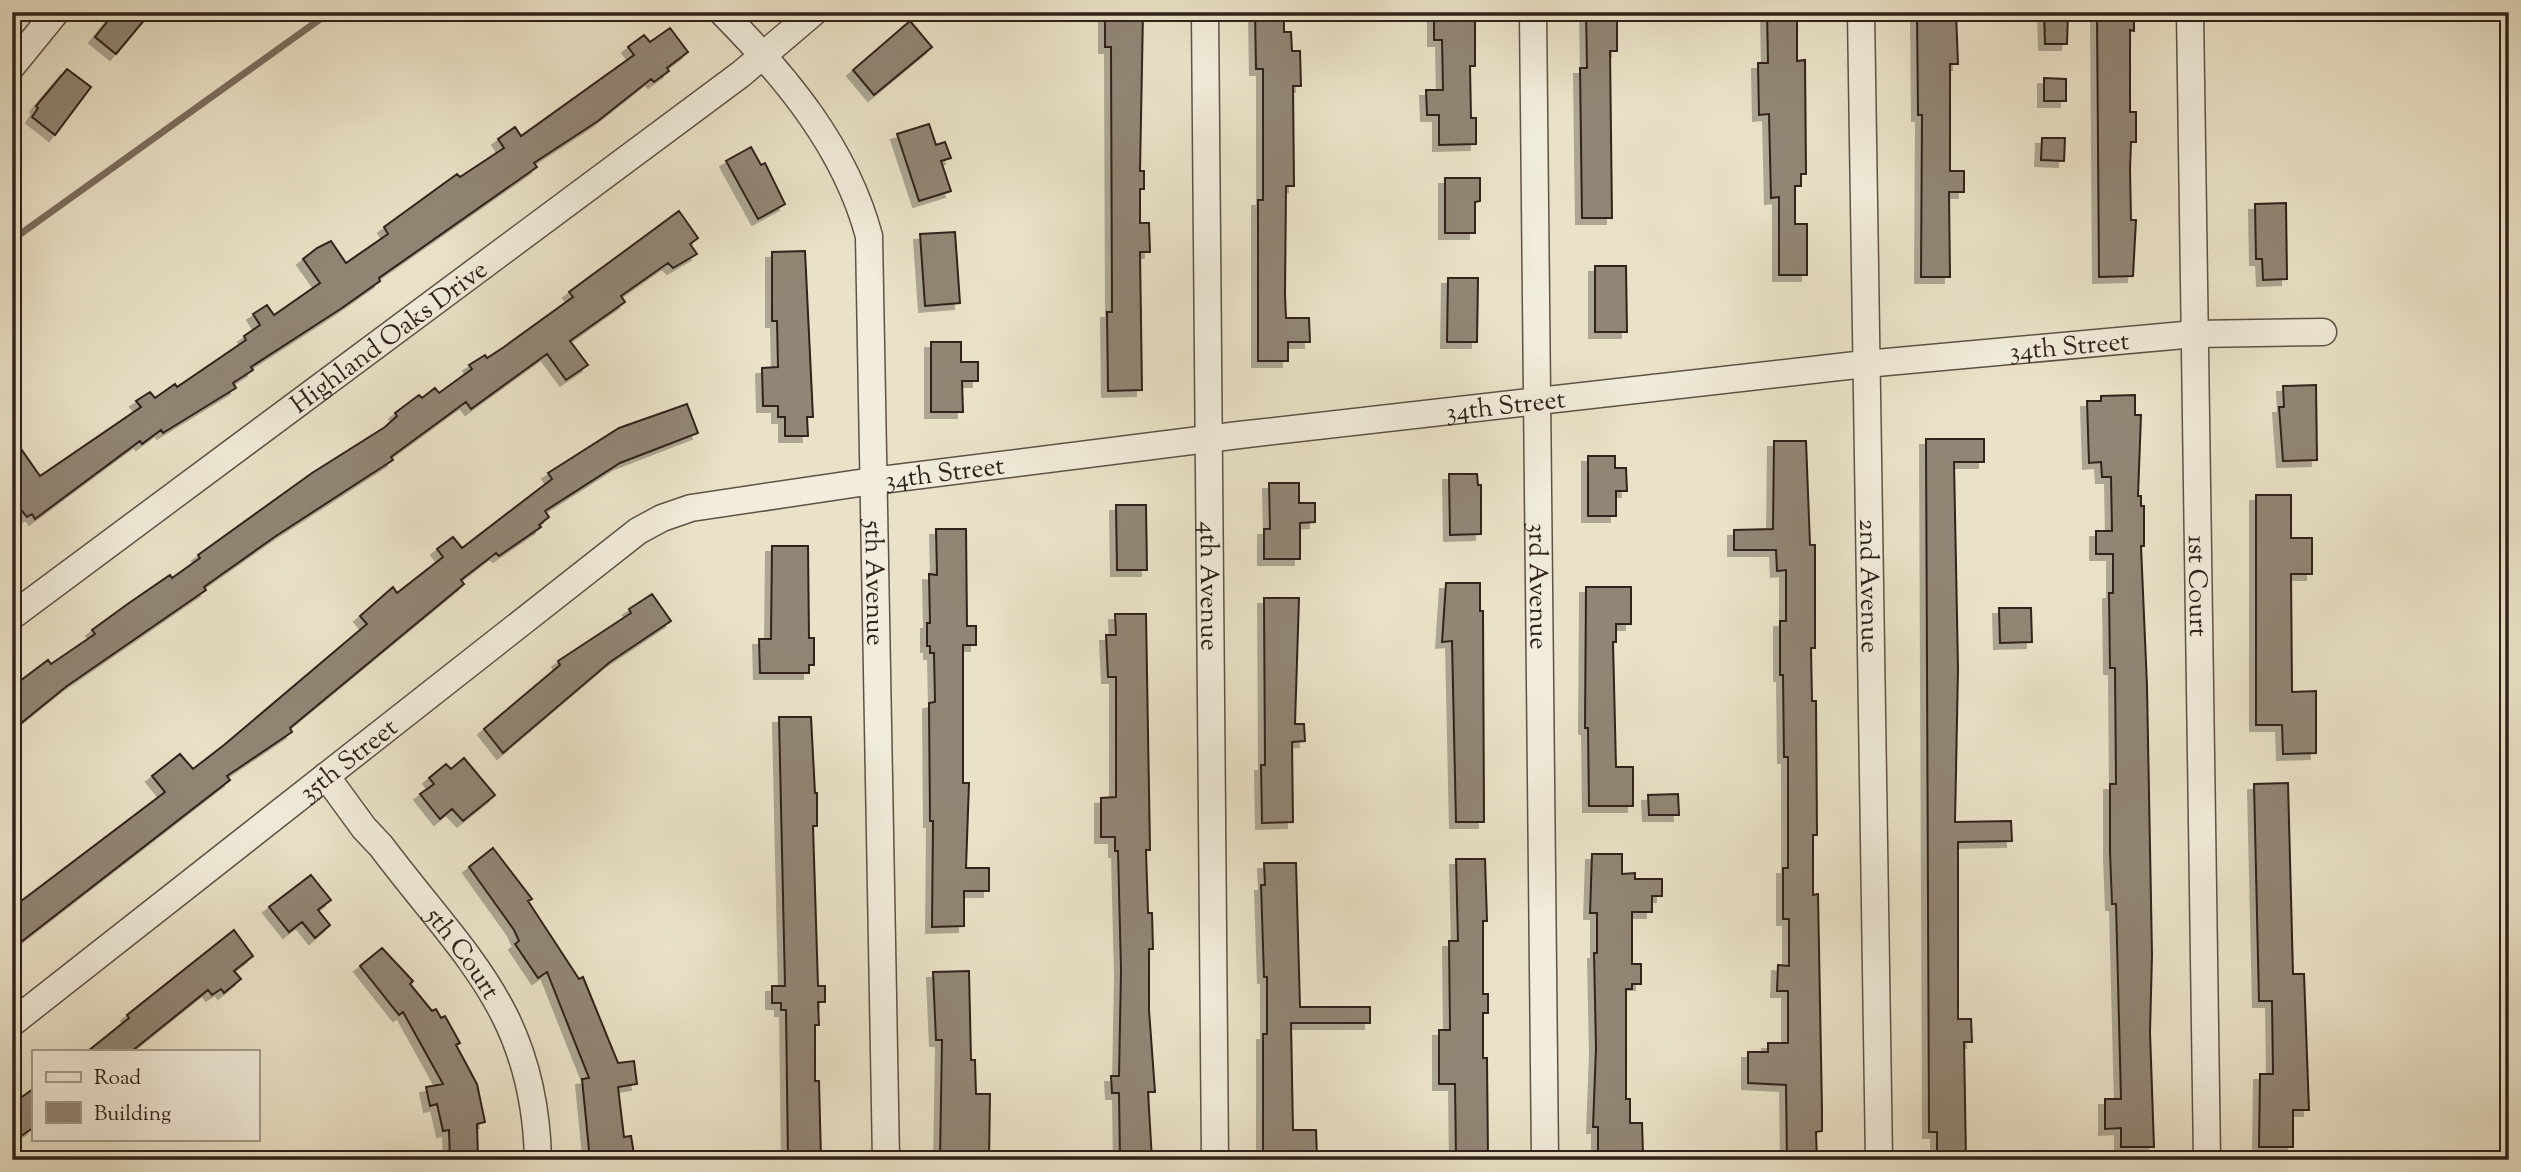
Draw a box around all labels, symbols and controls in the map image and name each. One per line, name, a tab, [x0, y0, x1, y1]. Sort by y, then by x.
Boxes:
street label: Highland Oaks Drive	[284, 253, 496, 424]
street label: 34th Street	[2008, 324, 2131, 372]
street label: 34th Street	[1444, 382, 1567, 432]
street label: 34th Street	[883, 449, 1007, 500]
street label: 5th Avenue	[853, 518, 893, 646]
street label: 2nd Avenue	[1848, 518, 1887, 653]
street label: 4th Avenue	[1188, 521, 1227, 651]
street label: 3rd Avenue	[1517, 522, 1556, 650]
street label: 1st Court	[2177, 535, 2215, 637]
street label: 35th Street	[292, 711, 407, 812]
street label: 5th Court	[414, 898, 508, 1007]
legend	[32, 1050, 259, 1140]
text: Road	[94, 1064, 141, 1094]
text: Building	[94, 1100, 171, 1130]

